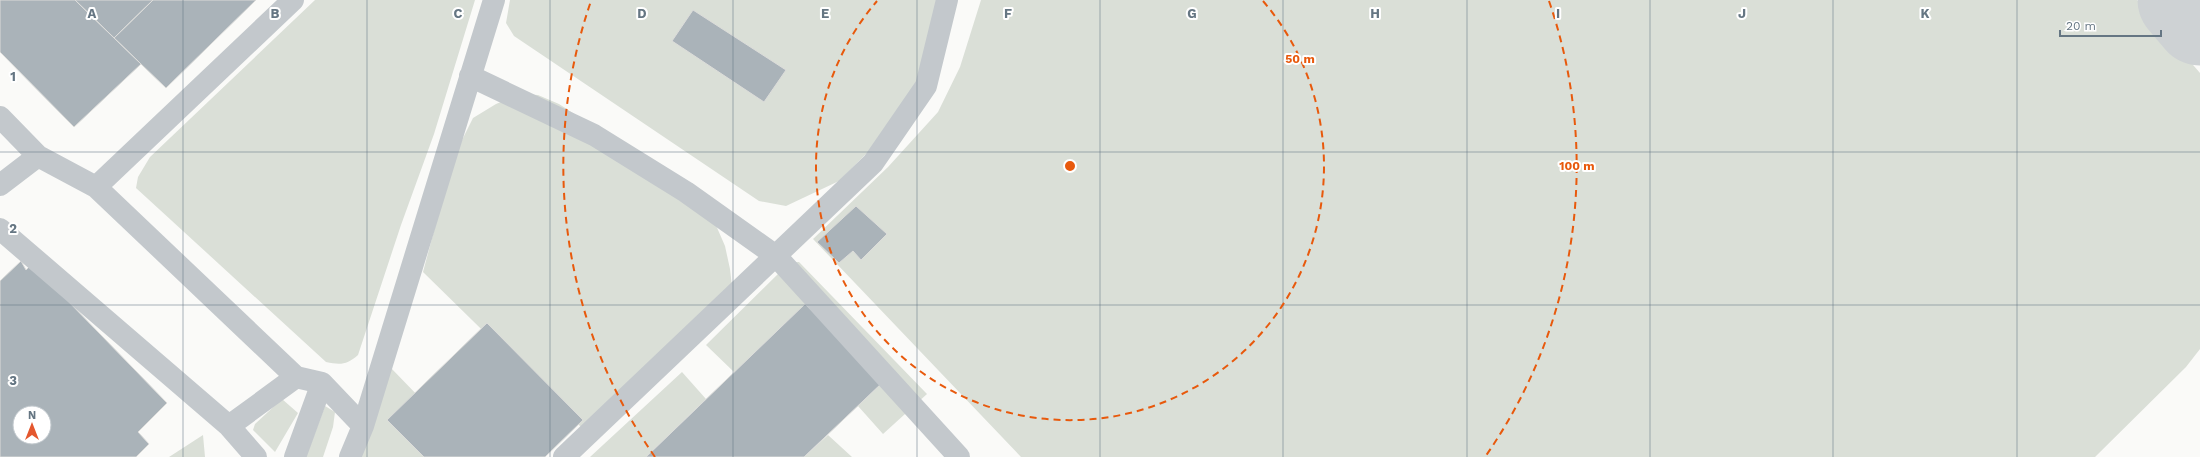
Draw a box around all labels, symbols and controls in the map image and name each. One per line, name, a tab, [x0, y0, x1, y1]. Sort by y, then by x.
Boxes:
text: A	[88, 6, 97, 21]
text: B	[271, 6, 280, 21]
text: C	[454, 6, 463, 21]
text: D	[637, 6, 647, 21]
text: E	[821, 6, 829, 21]
text: F	[1004, 6, 1012, 21]
text: G	[1187, 6, 1197, 21]
text: H	[1370, 6, 1380, 21]
text: I	[1556, 6, 1560, 21]
text: J	[1738, 6, 1746, 21]
text: K	[1920, 6, 1930, 21]
scale bar	[2060, 12, 2161, 38]
text: 20 m	[2066, 19, 2096, 33]
text: 50 m	[1285, 52, 1315, 66]
text: 1	[10, 69, 16, 84]
centre of rings	[1063, 159, 1077, 173]
text: 100 m	[1559, 159, 1595, 173]
text: 2	[9, 221, 17, 236]
text: 3	[9, 373, 17, 388]
north arrow	[12, 405, 52, 445]
text: N	[28, 409, 36, 422]

